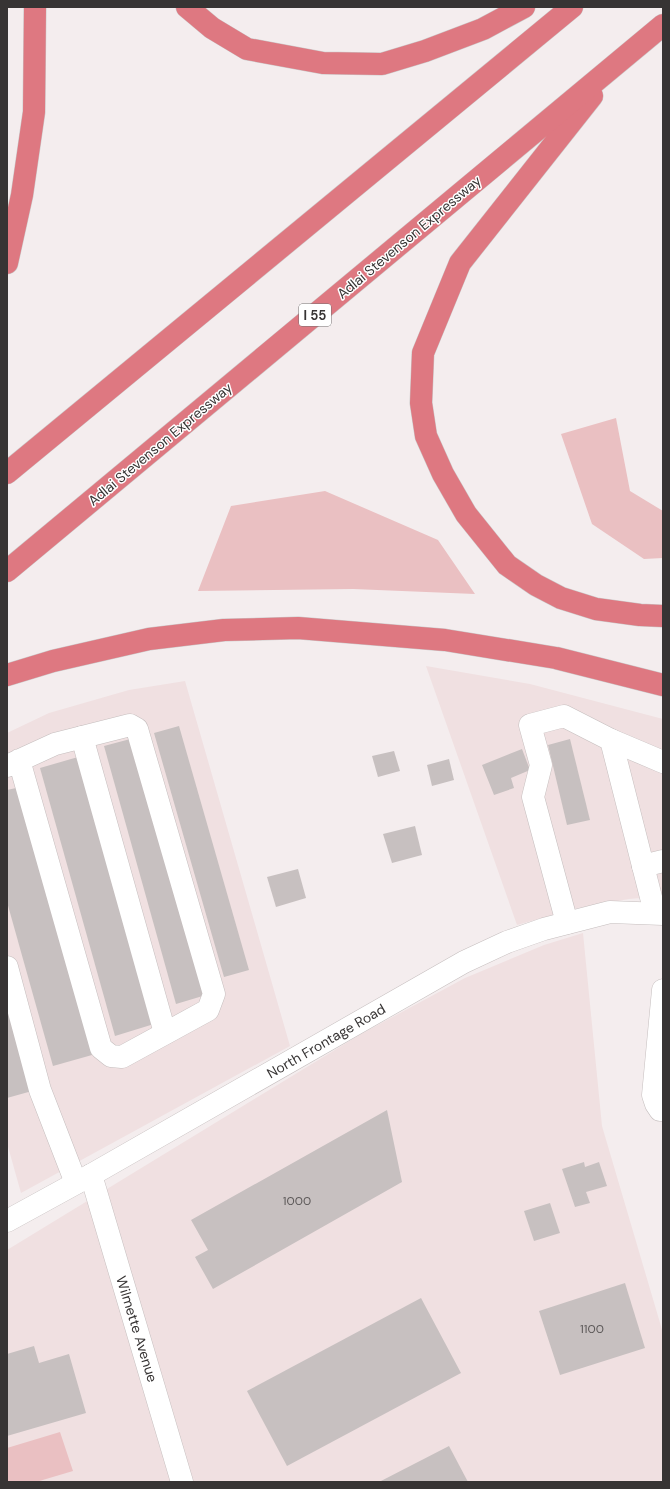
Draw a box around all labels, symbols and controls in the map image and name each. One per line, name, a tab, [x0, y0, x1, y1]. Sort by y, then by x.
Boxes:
street label: Adlai Stevenson Expressway	[333, 171, 485, 303]
road number: I 55	[299, 304, 331, 326]
street label: Adlai Stevenson Expressway	[84, 378, 236, 510]
street label: North Frontage Road	[263, 1000, 389, 1082]
house number: 1000	[283, 1193, 311, 1209]
street label: Wilmette Avenue	[112, 1274, 162, 1384]
house number: 1100	[580, 1321, 604, 1337]

